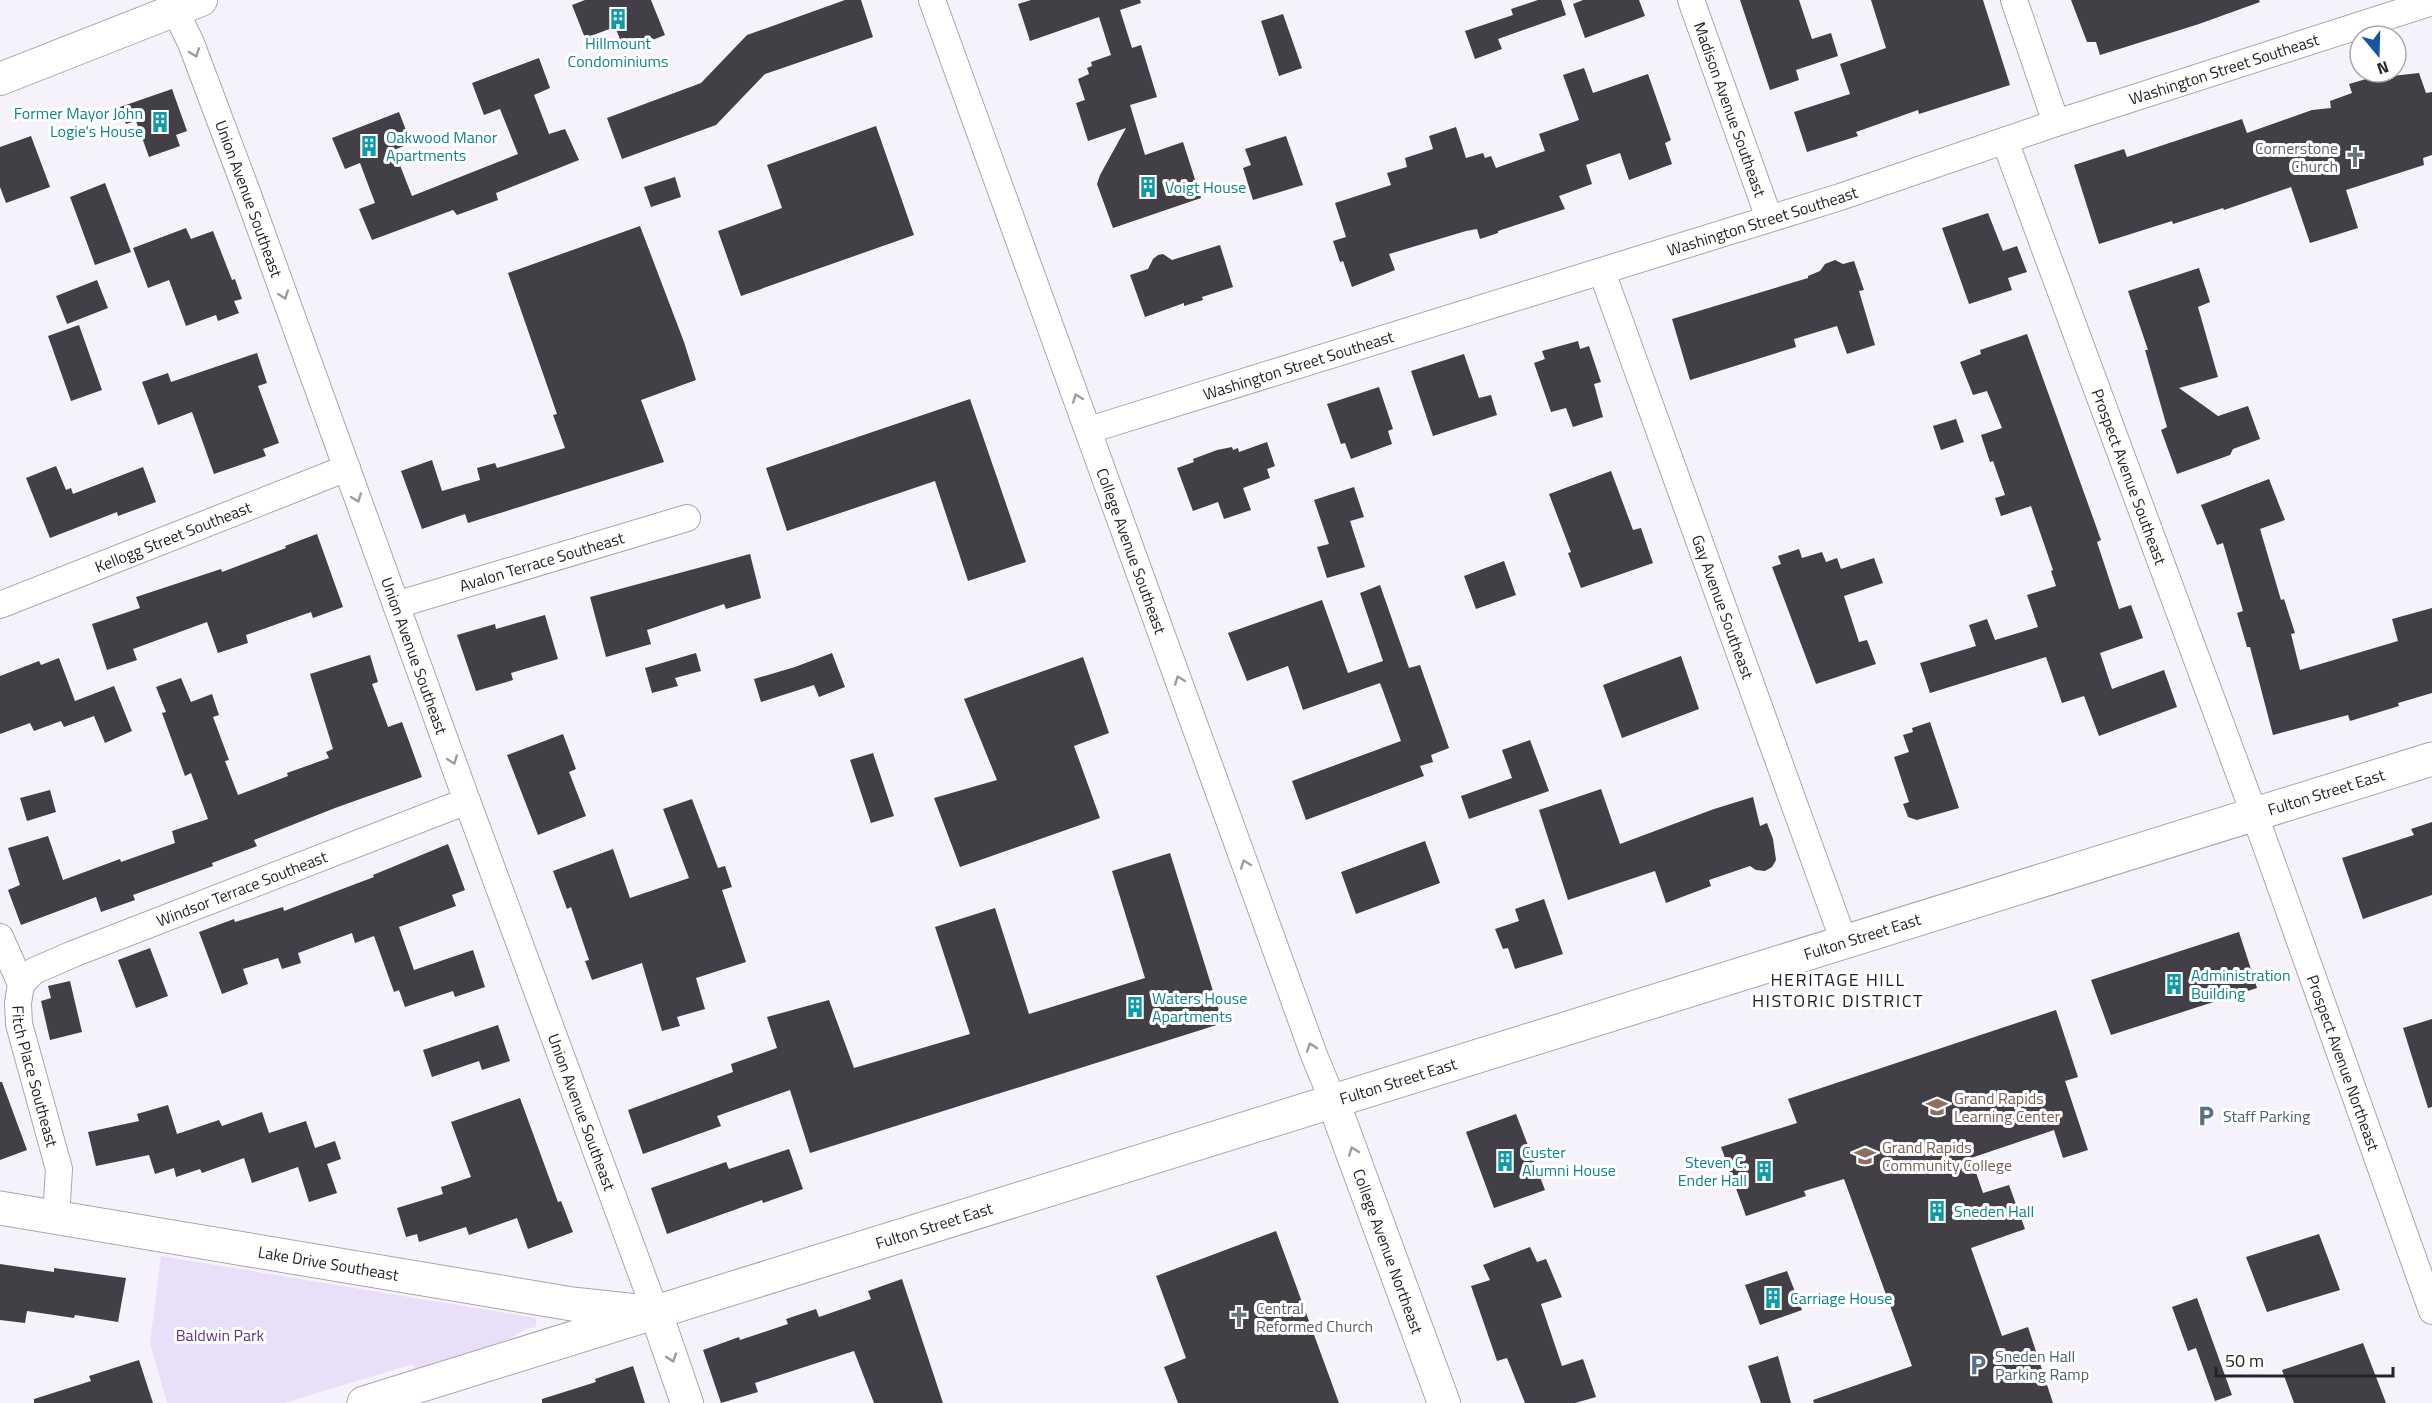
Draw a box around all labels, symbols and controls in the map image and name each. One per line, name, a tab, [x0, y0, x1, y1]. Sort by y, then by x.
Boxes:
building icon: Hillmount Condominiums	[606, 7, 630, 31]
street label: Madison Avenue Southeast	[1688, 18, 1773, 200]
north arrow	[2348, 24, 2408, 84]
street label: Washington Street Southeast	[2126, 27, 2322, 111]
place label: Hillmount Condominiums	[568, 31, 668, 73]
one-way arrow	[187, 47, 200, 58]
text: N	[2374, 55, 2392, 81]
place label: Former Mayor John Logie's House	[14, 101, 143, 143]
building icon: Former Mayor John Logie's House	[148, 110, 172, 134]
street label: Union Avenue Southeast	[209, 117, 289, 281]
place label: Oakwood Manor Apartments	[386, 125, 498, 167]
building icon: Oakwood Manor Apartments	[357, 134, 381, 158]
place label: Cornerstone Church	[2255, 136, 2338, 178]
church icon: Cornerstone Church	[2343, 145, 2367, 169]
building icon: Voigt House	[1136, 175, 1160, 199]
place label: Voigt House	[1165, 175, 1246, 199]
street label: Washington Street Southeast	[1664, 180, 1861, 262]
one-way arrow	[277, 289, 290, 300]
street label: Washington Street Southeast	[1200, 324, 1397, 406]
street label: Prospect Avenue Southeast	[2086, 385, 2173, 569]
one-way arrow	[1072, 393, 1085, 404]
street label: College Avenue Southeast	[1090, 465, 1173, 638]
one-way arrow	[350, 492, 363, 503]
street label: Kellogg Street Southeast	[91, 495, 255, 578]
street label: Avalon Terrace Southeast	[456, 525, 627, 597]
street label: Gay Avenue Southeast	[1686, 531, 1760, 683]
street label: Union Avenue Southeast	[375, 574, 454, 738]
one-way arrow	[1174, 675, 1186, 686]
one-way arrow	[445, 755, 458, 765]
street label: Fulton Street East	[2265, 762, 2388, 821]
street label: Windsor Terrace Southeast	[153, 844, 331, 932]
one-way arrow	[1240, 859, 1253, 869]
street label: Fulton Street East	[1801, 907, 1924, 966]
place label: Administration Building	[2191, 963, 2291, 1005]
district label: HERITAGE HILL HISTORIC DISTRICT	[1752, 966, 1924, 1014]
building icon: Administration Building	[2162, 972, 2186, 996]
street label: Prospect Avenue Northeast	[2301, 972, 2386, 1154]
place label: Waters House Apartments	[1152, 986, 1247, 1028]
building icon: Waters House Apartments	[1123, 995, 1147, 1019]
street label: Fitch Place Southeast	[6, 1005, 64, 1150]
street label: Union Avenue Southeast	[542, 1030, 622, 1194]
one-way arrow	[1306, 1042, 1319, 1053]
street label: Fulton Street East	[1337, 1051, 1460, 1110]
place label: Grand Rapids Learning Center	[1954, 1086, 2061, 1128]
school or university icon: Grand Rapids Learning Center	[1925, 1095, 1949, 1119]
parking icon: Staff Parking	[2194, 1104, 2218, 1128]
place label: Staff Parking	[2223, 1104, 2310, 1128]
place label: Grand Rapids Community College	[1882, 1135, 2012, 1177]
place label: Custer Alumni House	[1522, 1140, 1616, 1182]
school or university icon: Grand Rapids Community College	[1853, 1144, 1877, 1168]
one-way arrow	[1347, 1146, 1360, 1156]
building icon: Custer Alumni House	[1493, 1149, 1517, 1173]
place label: Steven C. Ender Hall	[1678, 1150, 1747, 1192]
building icon: Steven C. Ender Hall	[1752, 1159, 1776, 1183]
street label: College Avenue Northeast	[1347, 1165, 1430, 1337]
street label: Fulton Street East	[872, 1196, 996, 1255]
building icon: Sneden Hall	[1925, 1199, 1949, 1223]
place label: Sneden Hall	[1954, 1199, 2034, 1223]
street label: Lake Drive Southeast	[256, 1239, 401, 1287]
building icon: Carriage House	[1761, 1286, 1785, 1310]
place label: Carriage House	[1790, 1286, 1892, 1310]
place label: Central Reformed Church	[1256, 1296, 1373, 1338]
church icon: Central Reformed Church	[1227, 1305, 1251, 1329]
park label: Baldwin Park	[176, 1323, 265, 1347]
scale bar	[2216, 1340, 2393, 1378]
place label: Sneden Hall Parking Ramp	[1995, 1344, 2089, 1386]
text: 50 m	[2225, 1347, 2264, 1374]
one-way arrow	[665, 1352, 678, 1363]
parking icon: Sneden Hall Parking Ramp	[1966, 1353, 1990, 1377]

